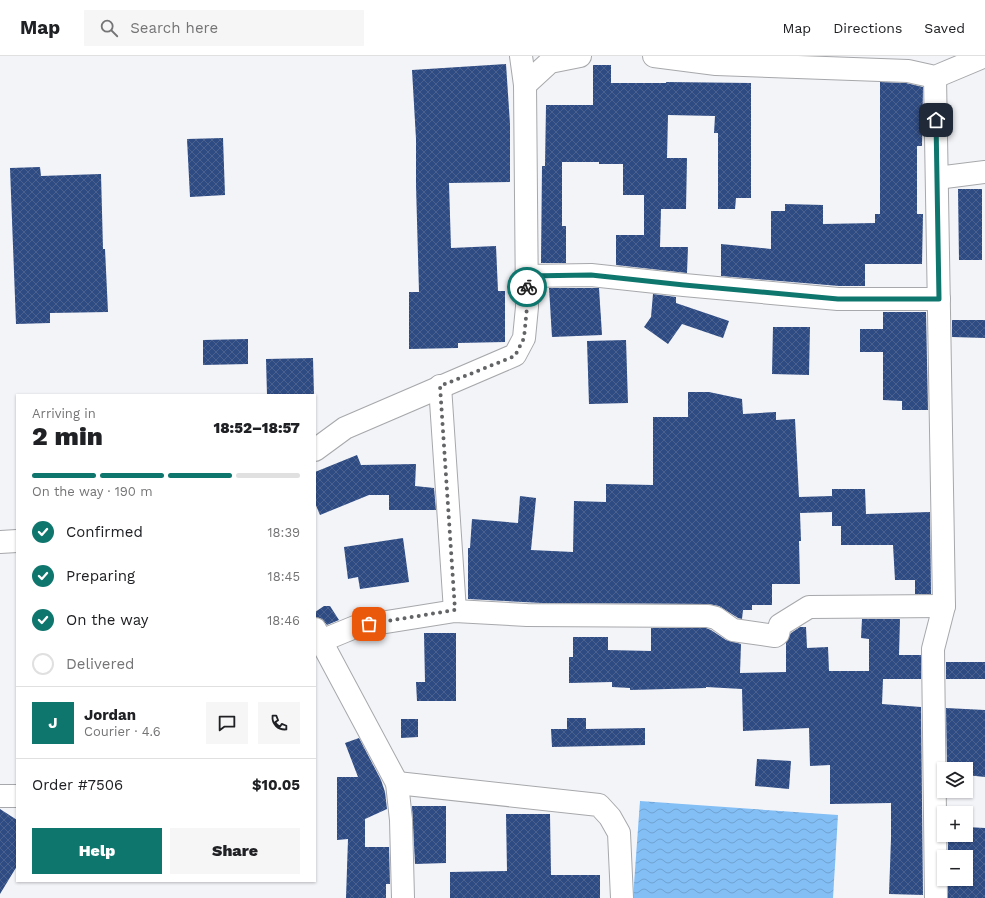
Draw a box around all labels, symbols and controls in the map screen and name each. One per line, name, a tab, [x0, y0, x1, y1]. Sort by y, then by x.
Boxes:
search box	[84, 10, 364, 46]
text: Map	[20, 16, 60, 39]
icon: search	[98, 17, 120, 39]
text: Search here	[130, 19, 218, 37]
text: Map	[783, 20, 811, 36]
text: Directions	[833, 20, 902, 36]
text: Saved	[924, 20, 965, 36]
pin	[919, 103, 953, 137]
icon: home	[925, 109, 947, 131]
courier	[507, 267, 547, 307]
icon: bike	[516, 276, 538, 298]
text: Arriving in	[32, 406, 96, 421]
text: 18:52–18:57	[213, 419, 300, 437]
text: 2 min	[32, 421, 103, 451]
text: On the way · 190 m	[32, 484, 153, 499]
icon: check	[32, 521, 54, 543]
text: Confirmed	[66, 523, 143, 541]
text: 18:39	[267, 525, 300, 540]
icon: check	[32, 565, 54, 587]
text: Preparing	[66, 567, 135, 585]
text: 18:45	[268, 569, 300, 584]
pin	[352, 607, 386, 641]
icon: check	[32, 609, 54, 631]
text: On the way	[66, 611, 148, 629]
text: 18:46	[267, 613, 300, 628]
icon: bag	[358, 613, 380, 635]
text: Delivered	[66, 655, 134, 673]
button: chat	[206, 702, 248, 744]
button: phone	[258, 702, 300, 744]
text: Jordan	[84, 706, 136, 724]
text: J	[48, 714, 58, 732]
text: Courier · 4.6	[84, 724, 161, 739]
map controls	[937, 762, 973, 886]
button: layers	[937, 762, 973, 798]
text: Order #7506	[32, 776, 123, 794]
text: $10.05	[252, 776, 300, 794]
button: +	[937, 806, 973, 842]
button: Help	[32, 828, 162, 874]
button: Share	[170, 828, 300, 874]
button: −	[937, 850, 973, 886]

